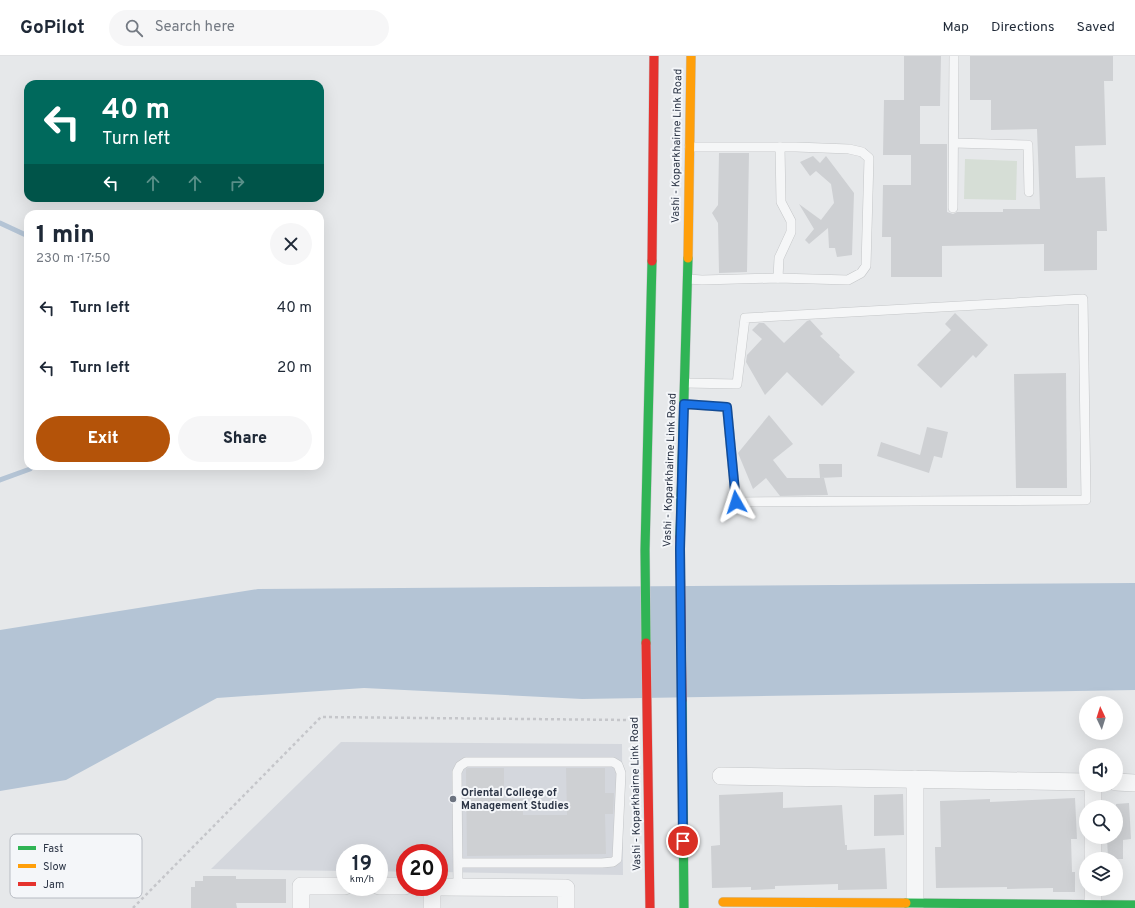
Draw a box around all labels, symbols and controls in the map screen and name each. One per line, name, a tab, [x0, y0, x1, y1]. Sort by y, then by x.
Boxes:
search box	[109, 10, 389, 46]
text: GoPilot	[20, 16, 85, 40]
icon: search	[123, 17, 145, 39]
text: Search here	[155, 18, 235, 37]
text: Map	[943, 19, 969, 36]
text: Directions	[991, 19, 1055, 36]
text: Saved	[1077, 19, 1115, 36]
street label: Vashi - Koparkhairne Link Road	[669, 69, 685, 223]
text: 40 m	[102, 93, 170, 129]
icon: left	[36, 96, 88, 148]
text: Turn left	[102, 128, 170, 151]
icon: left	[100, 172, 122, 194]
icon: ahead	[142, 172, 164, 194]
icon: ahead	[184, 172, 206, 194]
icon: right	[226, 172, 248, 194]
text: 1 min	[36, 221, 95, 251]
button: close	[270, 223, 312, 265]
text: 230 m · 17:50	[36, 251, 111, 267]
icon: left	[36, 297, 58, 319]
text: Turn left	[70, 299, 130, 318]
text: 40 m	[277, 299, 312, 318]
icon: left	[36, 357, 58, 379]
text: Turn left	[70, 359, 130, 378]
text: 20 m	[277, 359, 312, 378]
street label: Vashi - Koparkhairne Link Road	[660, 393, 680, 547]
button: Exit	[36, 416, 170, 462]
button: Share	[178, 416, 312, 462]
position arrow	[715, 481, 757, 523]
north arrow	[1079, 696, 1123, 740]
map controls	[1079, 696, 1123, 896]
street label: Vashi - Koparkhairne Link Road	[628, 717, 644, 871]
button: sound	[1079, 748, 1123, 792]
place label: Oriental College of Management Studies	[461, 786, 569, 813]
marker: Oriental College of Management Studies	[448, 794, 458, 804]
button: search	[1079, 800, 1123, 844]
pin	[666, 824, 700, 858]
icon: arrive	[672, 830, 694, 852]
legend	[10, 834, 142, 898]
text: Fast	[43, 842, 63, 856]
speed limit sign: 20	[396, 844, 448, 896]
text: 19	[352, 852, 372, 878]
button: layers	[1079, 852, 1123, 896]
text: Slow	[43, 860, 66, 874]
text: km/h	[350, 873, 374, 886]
text: Jam	[43, 878, 64, 892]

